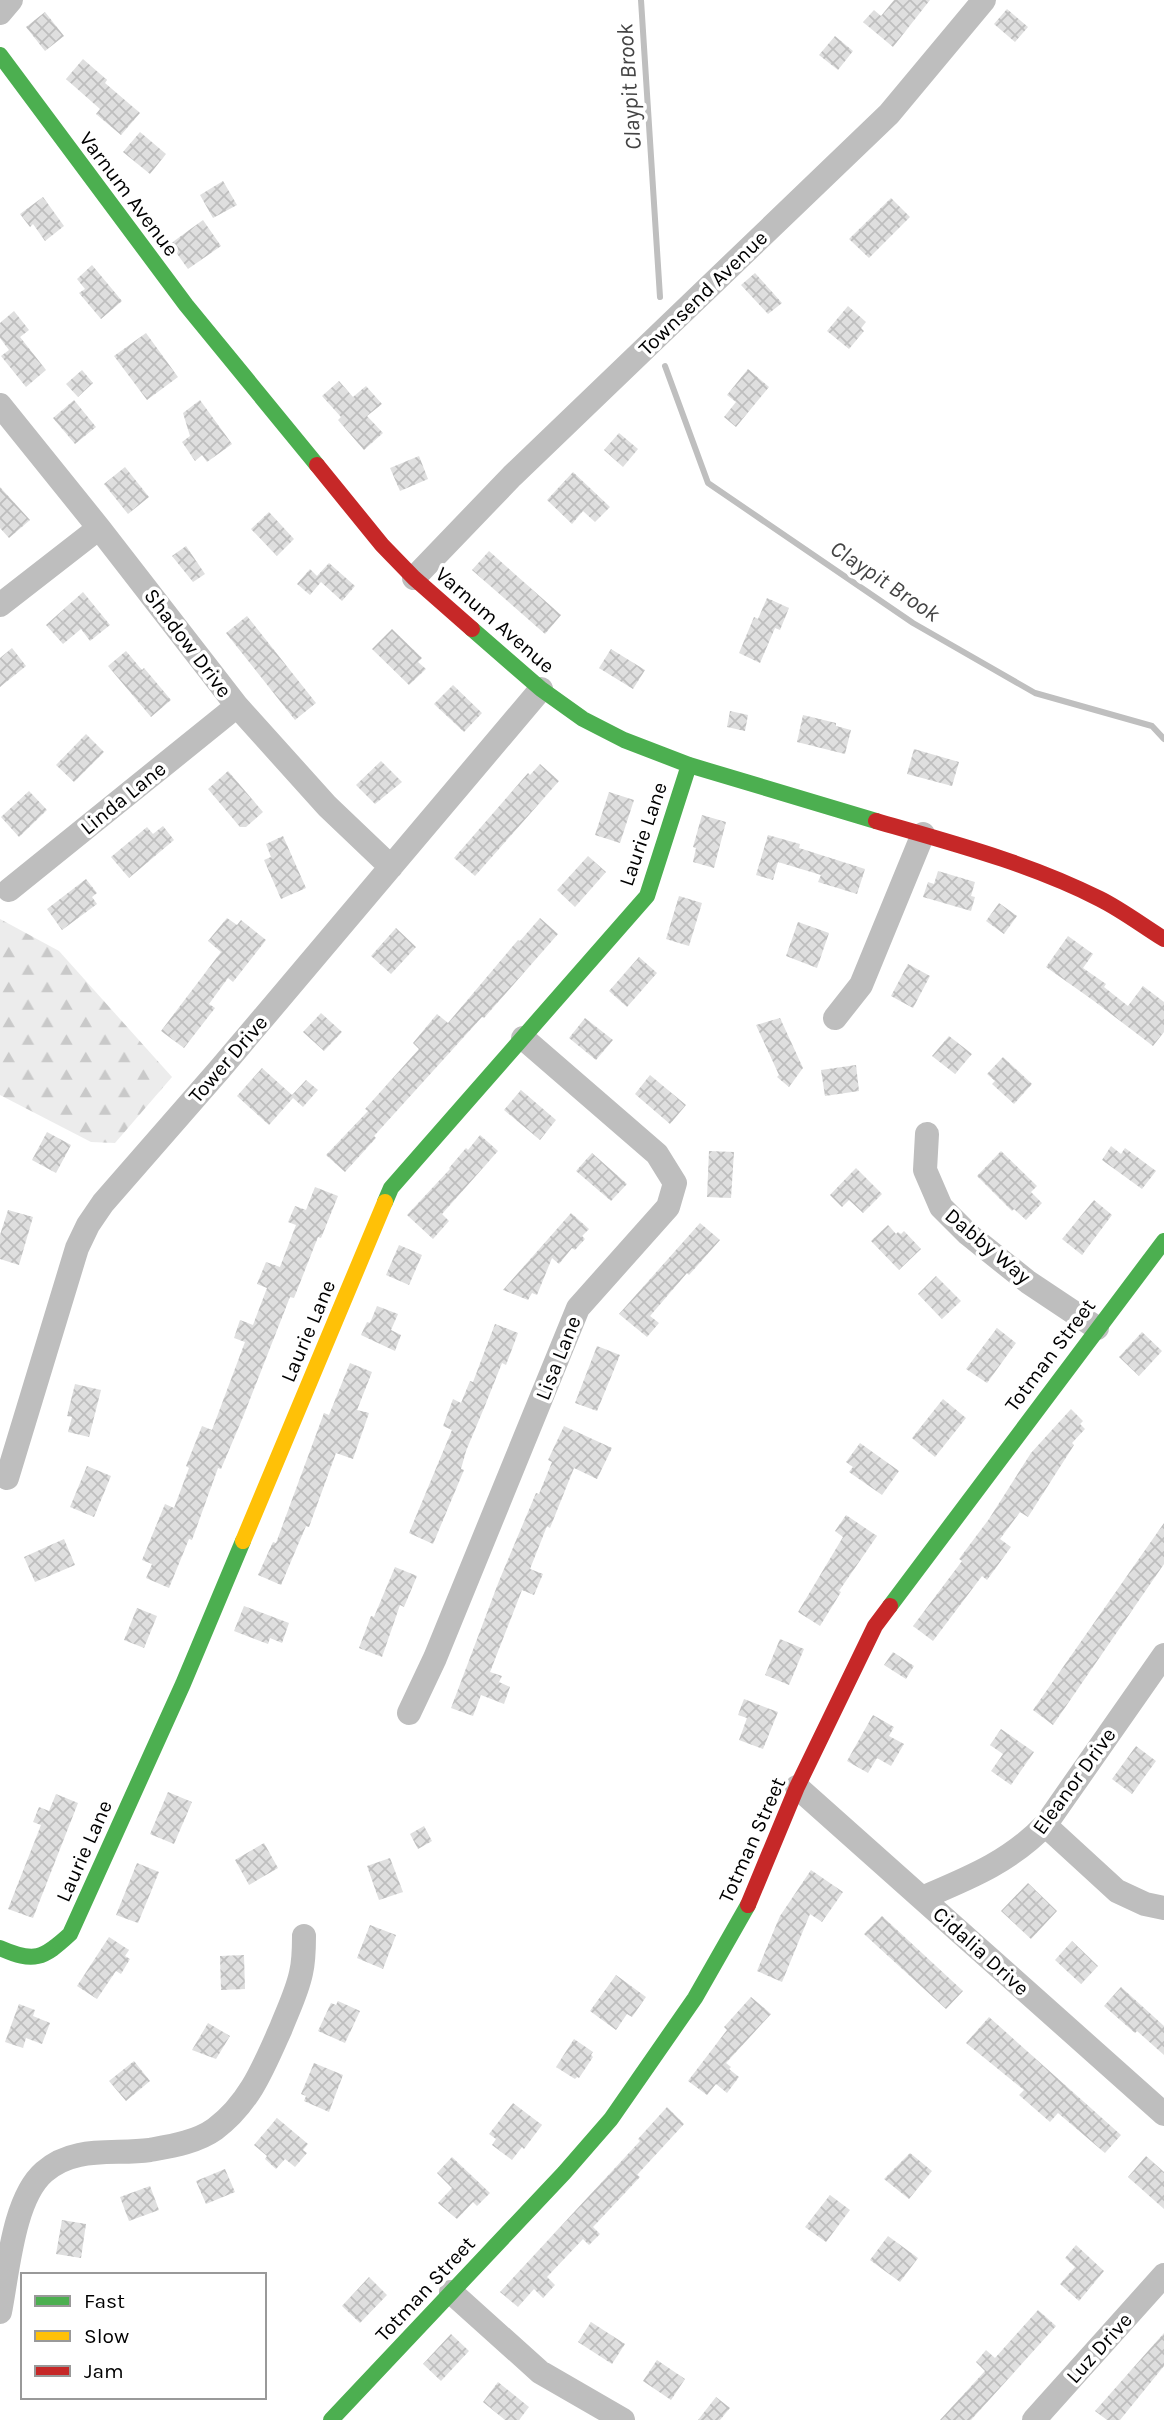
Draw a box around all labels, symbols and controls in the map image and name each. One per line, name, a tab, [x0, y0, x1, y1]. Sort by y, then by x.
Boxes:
water label: Claypit Brook	[611, 23, 647, 151]
street label: Varnum Avenue	[74, 127, 184, 261]
street label: Townsend Avenue	[634, 226, 772, 360]
water label: Claypit Brook	[825, 534, 945, 628]
street label: Varnum Avenue	[431, 562, 559, 678]
street label: Shadow Drive	[139, 584, 237, 702]
street label: Linda Lane	[76, 756, 170, 840]
street label: Laurie Lane	[614, 779, 672, 889]
street label: Tower Drive	[184, 1010, 272, 1108]
street label: Dabby Way	[940, 1203, 1036, 1289]
street label: Laurie Lane	[276, 1276, 340, 1386]
street label: Totman Street	[1000, 1294, 1100, 1416]
street label: Lisa Lane	[530, 1312, 586, 1404]
street label: Eleanor Drive	[1027, 1723, 1121, 1839]
street label: Totman Street	[714, 1773, 790, 1906]
street label: Laurie Lane	[51, 1797, 117, 1905]
street label: Cidalia Drive	[928, 1902, 1034, 2000]
street label: Totman Street	[370, 2231, 480, 2346]
legend	[21, 2273, 266, 2399]
text: Fast	[84, 2289, 125, 2313]
street label: Luz Drive	[1061, 2308, 1137, 2388]
text: Slow	[84, 2324, 129, 2348]
text: Jam	[84, 2359, 124, 2383]

